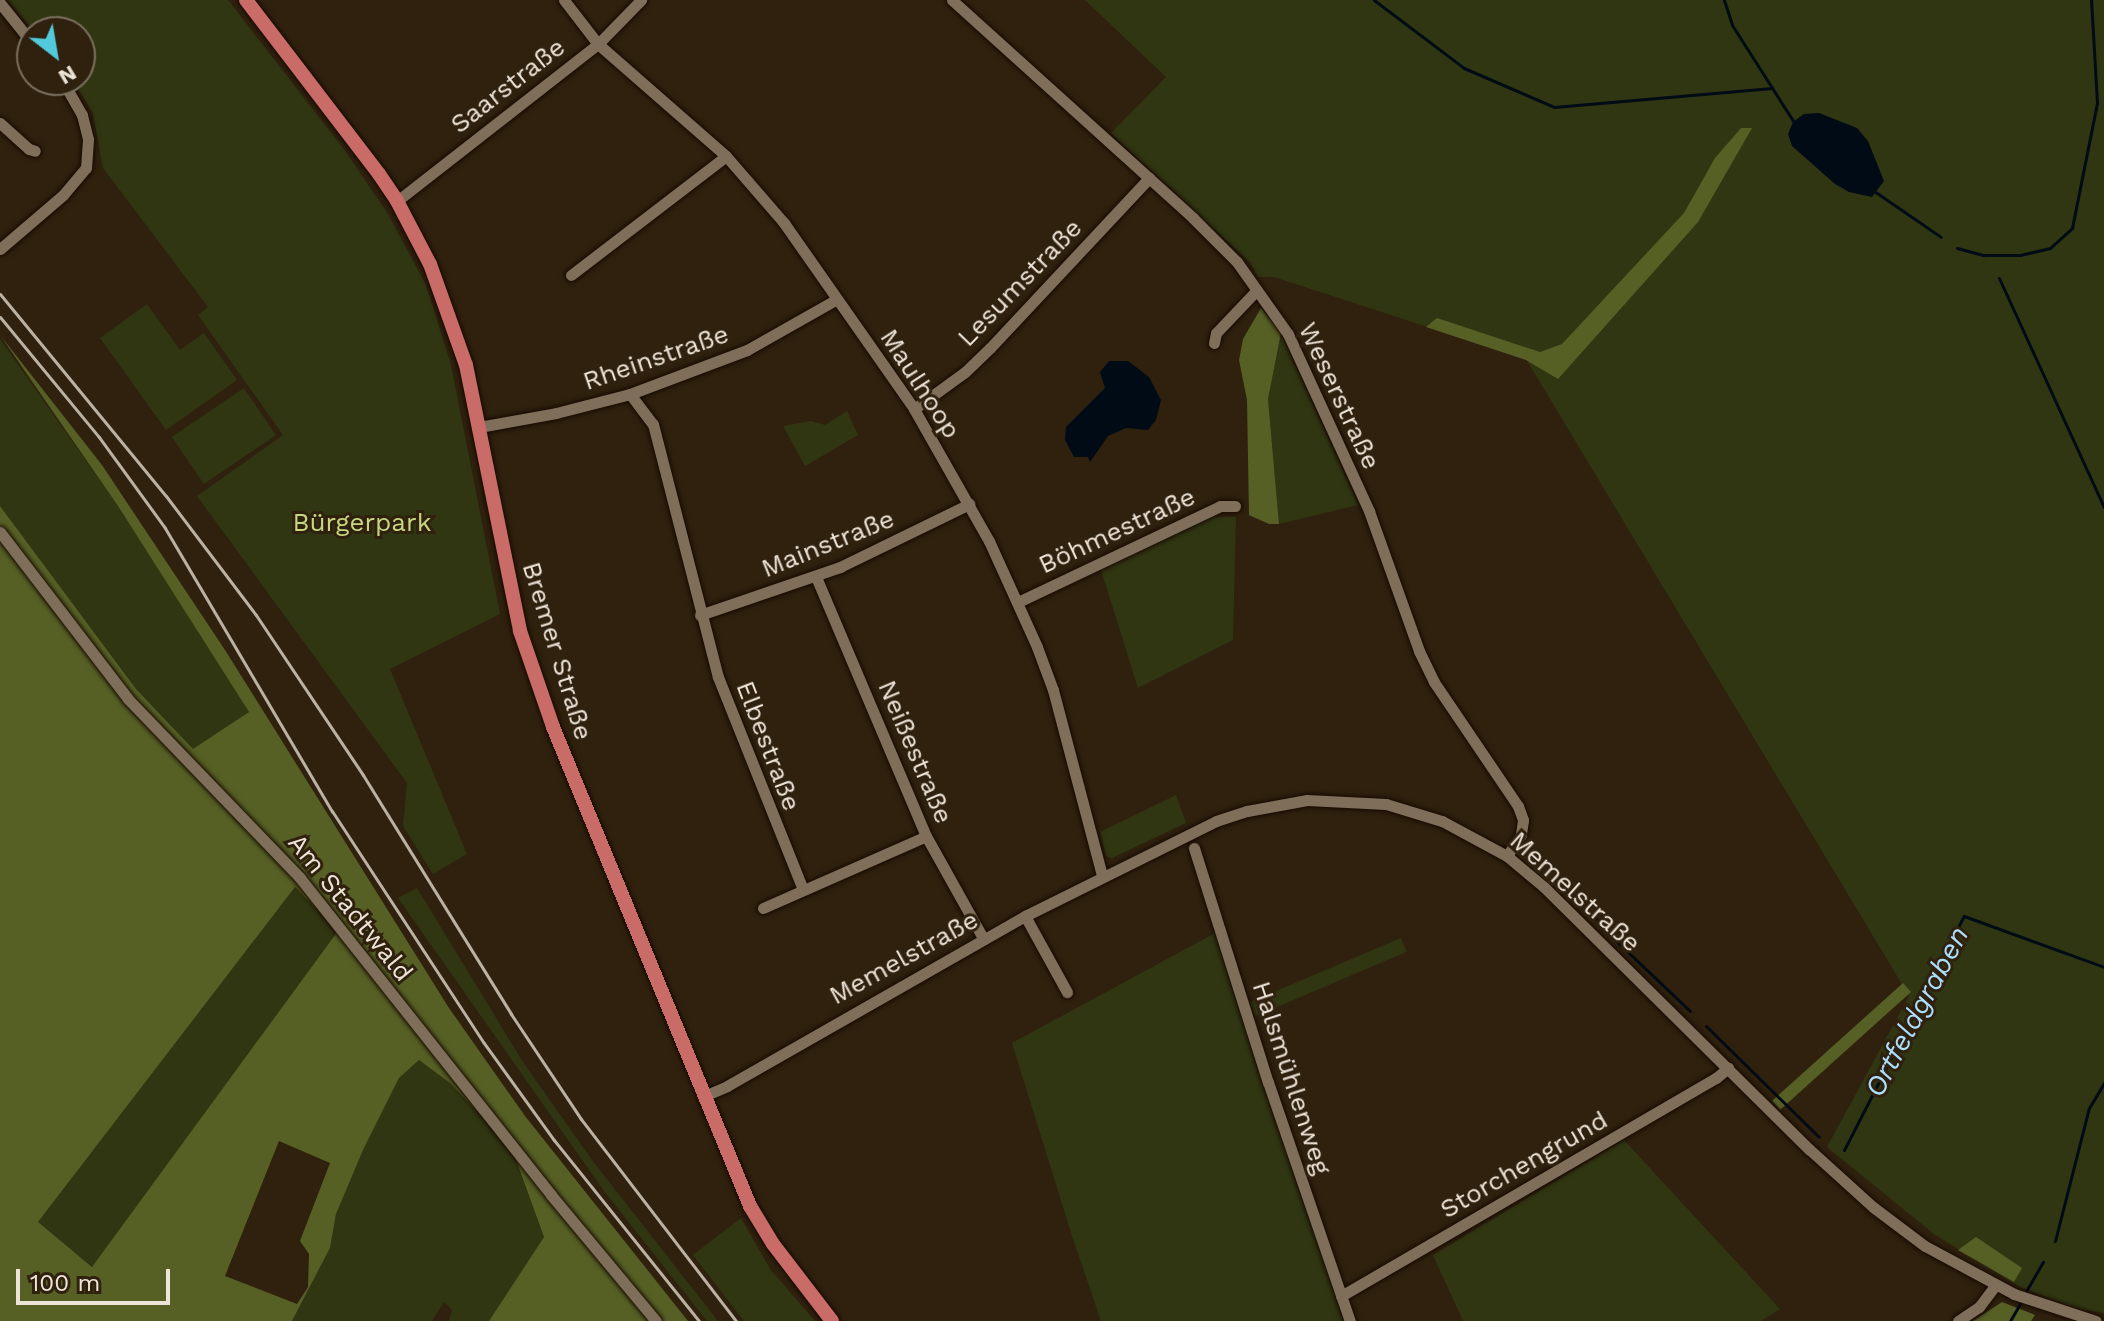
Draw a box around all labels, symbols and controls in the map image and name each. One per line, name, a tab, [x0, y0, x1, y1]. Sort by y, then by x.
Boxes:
north arrow	[16, 16, 96, 96]
street label: Saarstraße	[445, 32, 571, 140]
text: N	[54, 60, 81, 90]
street label: Lesumstraße	[951, 213, 1089, 353]
street label: Weserstraße	[1291, 318, 1387, 474]
street label: Rheinstraße	[579, 319, 733, 397]
street label: Maulhoop	[873, 323, 967, 445]
street label: Böhmestraße	[1034, 481, 1200, 581]
street label: Mainstraße	[757, 503, 899, 585]
park label: Bürgerpark	[293, 507, 431, 539]
street label: Bremer Straße	[515, 558, 599, 744]
street label: Neißestraße	[871, 676, 959, 828]
street label: Elbestraße	[729, 677, 807, 815]
street label: Memelstraße	[1503, 825, 1647, 959]
street label: Am Stadtwald	[281, 828, 419, 988]
street label: Memelstraße	[824, 904, 984, 1012]
water label: Ortfeldgraben	[1858, 921, 1976, 1103]
street label: Halsmühlenweg	[1245, 977, 1337, 1179]
street label: Storchengrund	[1435, 1104, 1613, 1226]
scale bar	[20, 1253, 174, 1303]
text: 100 m	[30, 1269, 100, 1297]

